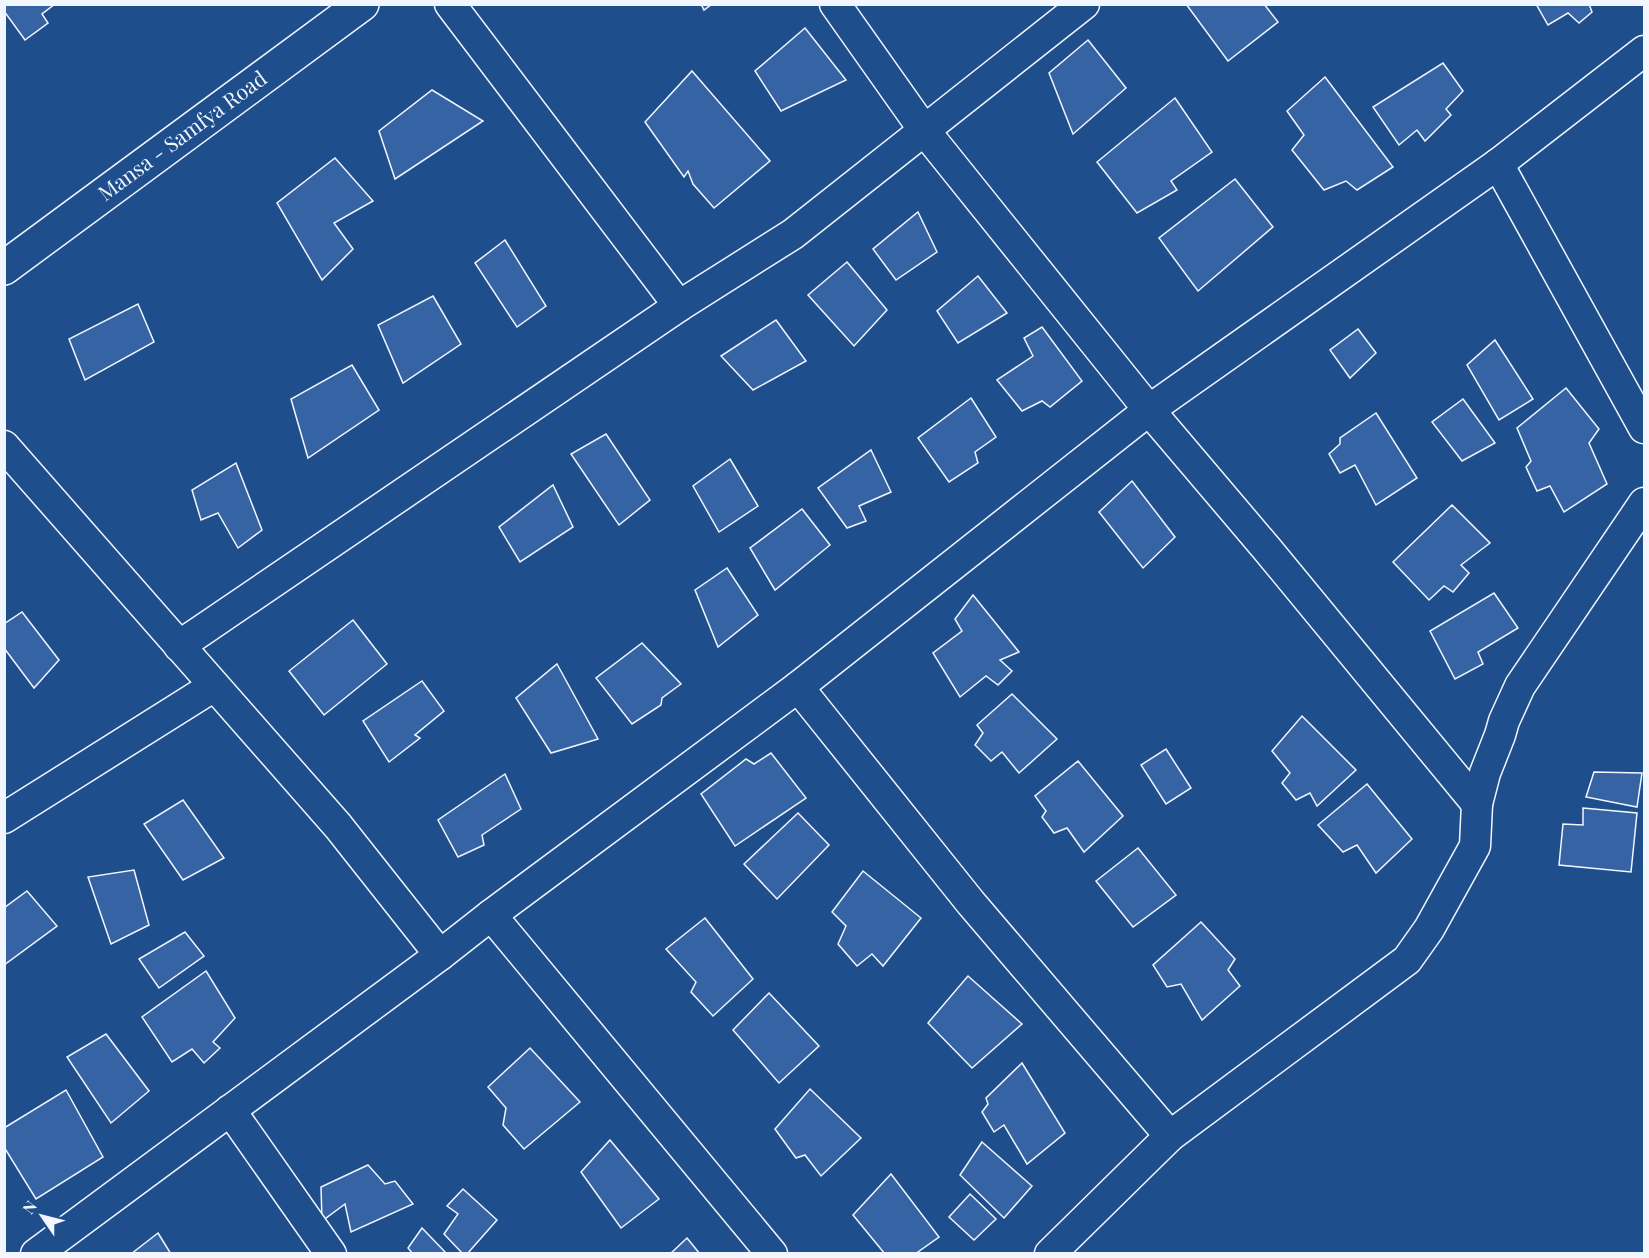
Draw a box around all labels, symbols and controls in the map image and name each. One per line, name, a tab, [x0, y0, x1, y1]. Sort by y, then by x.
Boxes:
street label: Mansa - Samfya Road	[92, 63, 271, 206]
north arrow	[12, 1186, 72, 1246]
text: N	[17, 1196, 41, 1218]

